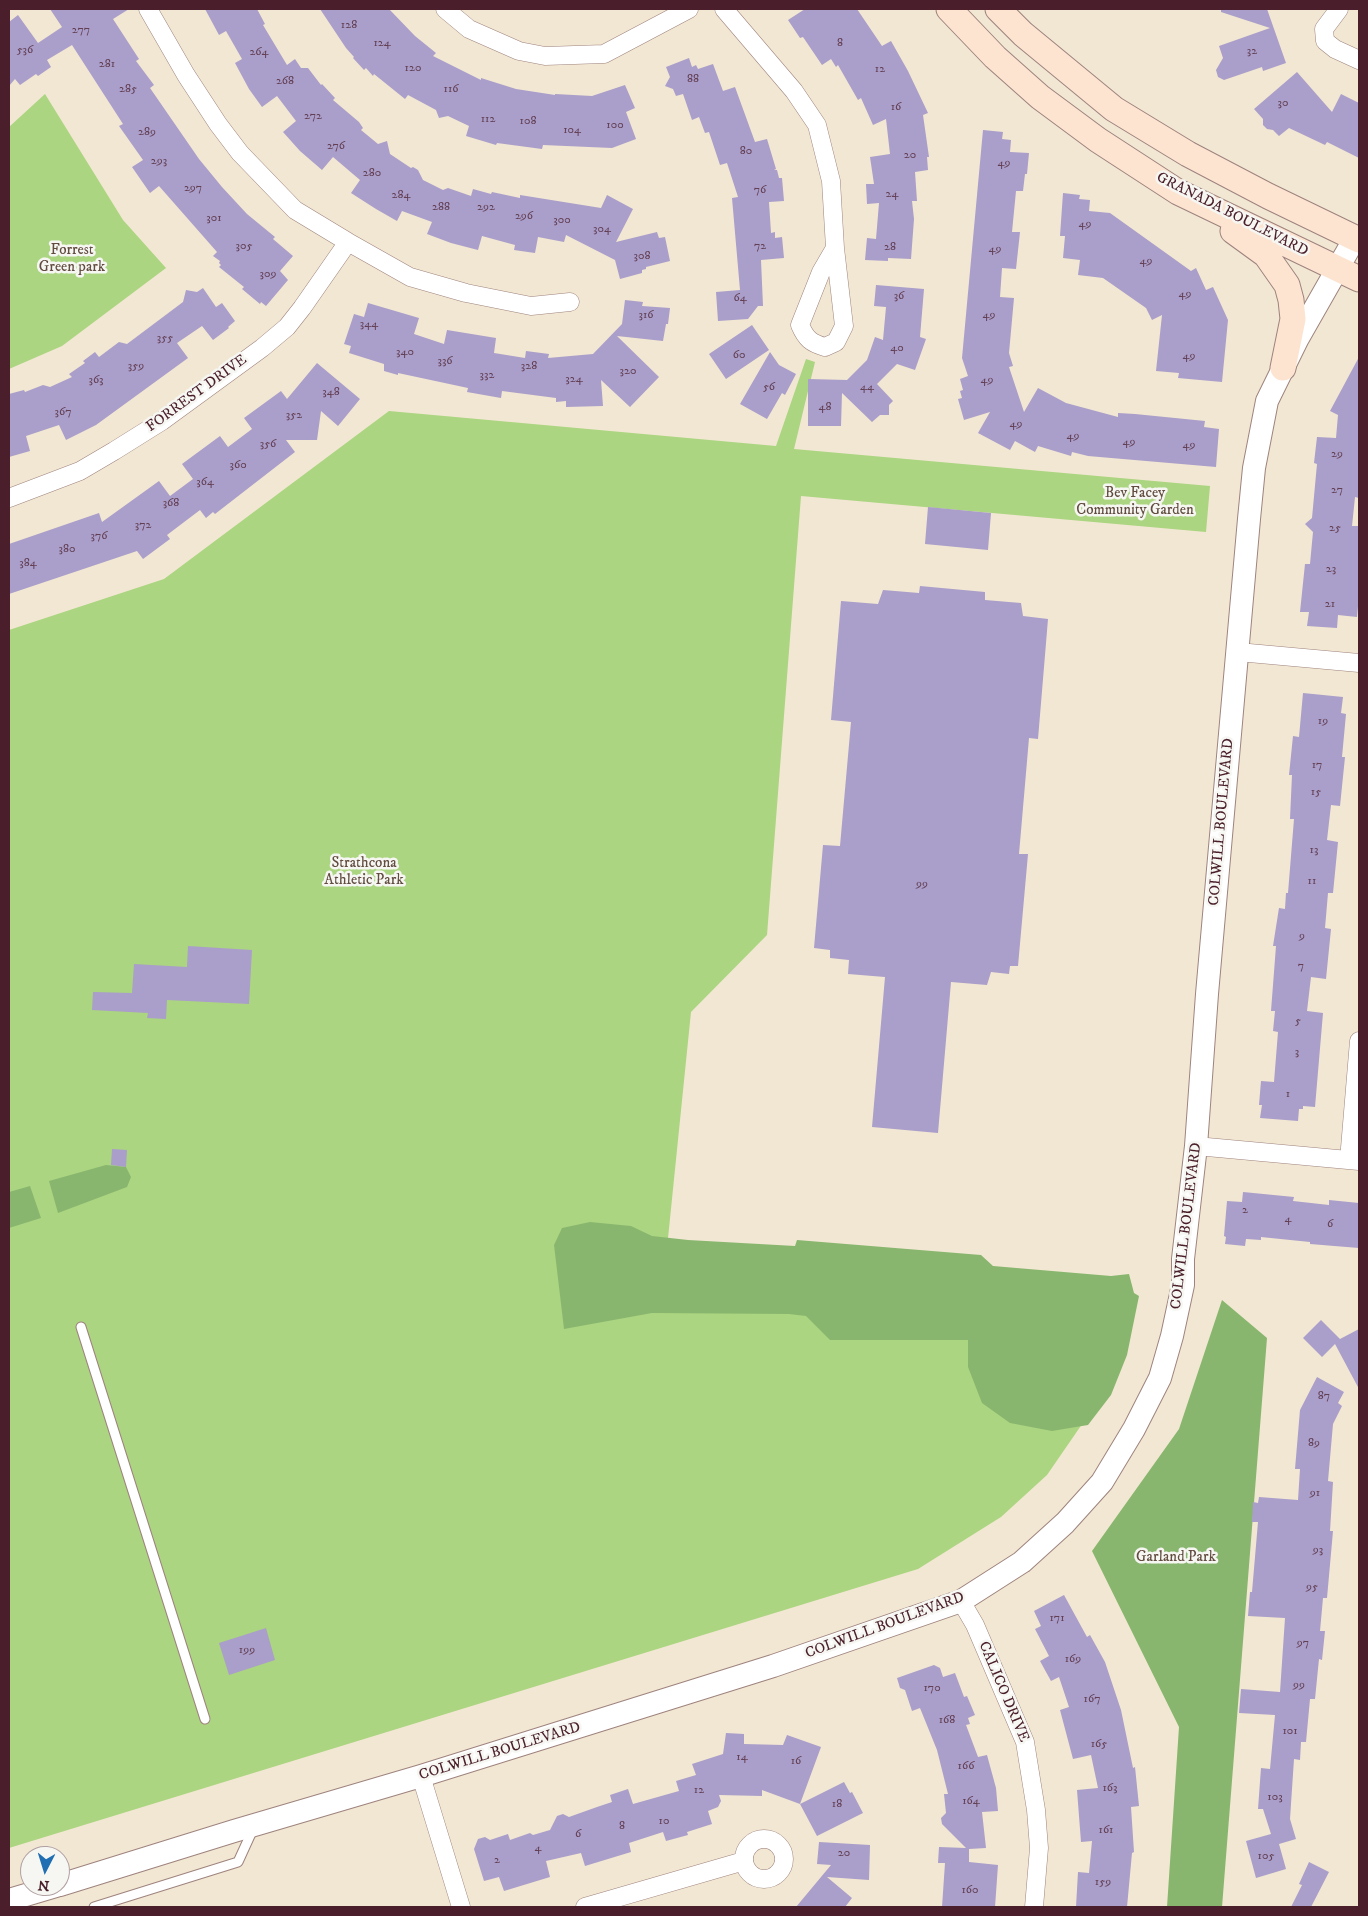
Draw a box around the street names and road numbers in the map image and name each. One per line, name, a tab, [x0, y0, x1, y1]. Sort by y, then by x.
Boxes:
street label: GRANADA BOULEVARD	[1153, 169, 1311, 261]
street label: FORREST DRIVE	[143, 351, 251, 437]
street label: COLWILL BOULEVARD	[1206, 738, 1238, 906]
street label: COLWILL BOULEVARD	[1168, 1142, 1206, 1310]
street label: COLWILL BOULEVARD	[803, 1589, 967, 1663]
street label: CALICO DRIVE	[974, 1639, 1032, 1745]
street label: COLWILL BOULEVARD	[417, 1719, 583, 1785]

